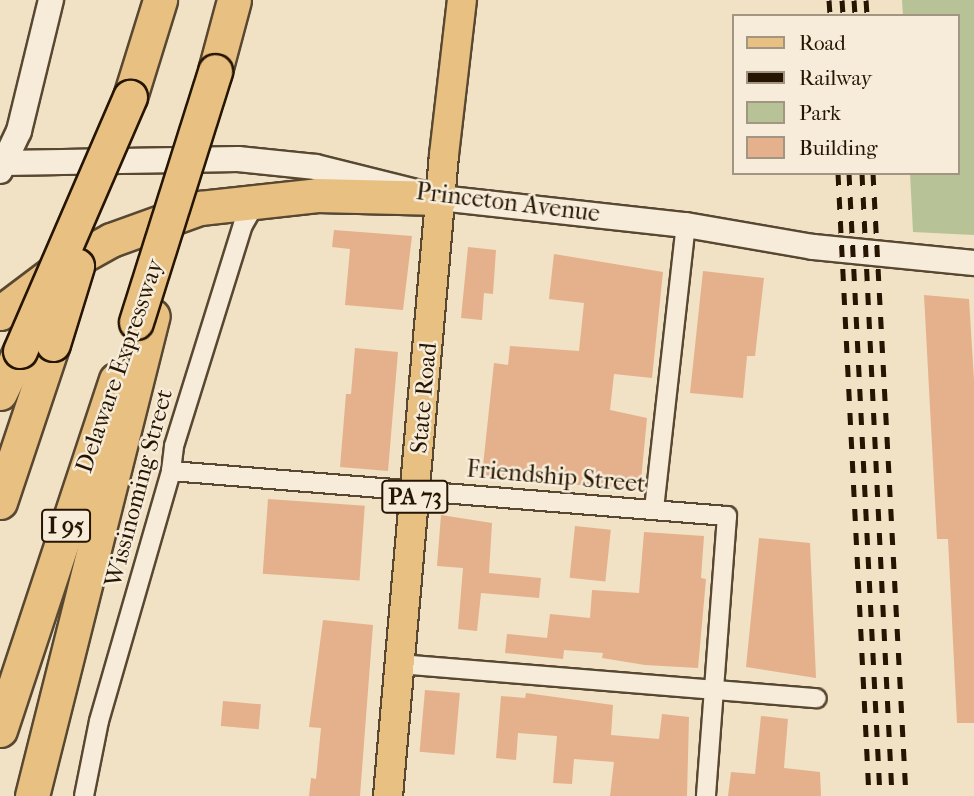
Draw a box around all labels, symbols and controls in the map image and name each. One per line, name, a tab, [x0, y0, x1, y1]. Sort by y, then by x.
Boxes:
legend	[732, 14, 960, 175]
text: Road	[799, 31, 846, 55]
text: Railway	[799, 66, 872, 90]
text: Park	[799, 101, 841, 125]
text: Building	[799, 136, 877, 160]
street label: Princeton Avenue	[414, 177, 602, 229]
street label: Delaware Expressway	[70, 255, 170, 477]
street label: State Road	[405, 341, 443, 455]
street label: Wissinoming Street	[99, 386, 179, 590]
street label: Friendship Street	[465, 455, 647, 499]
road number: PA 73	[380, 477, 450, 516]
road number: I 95	[40, 506, 92, 546]

